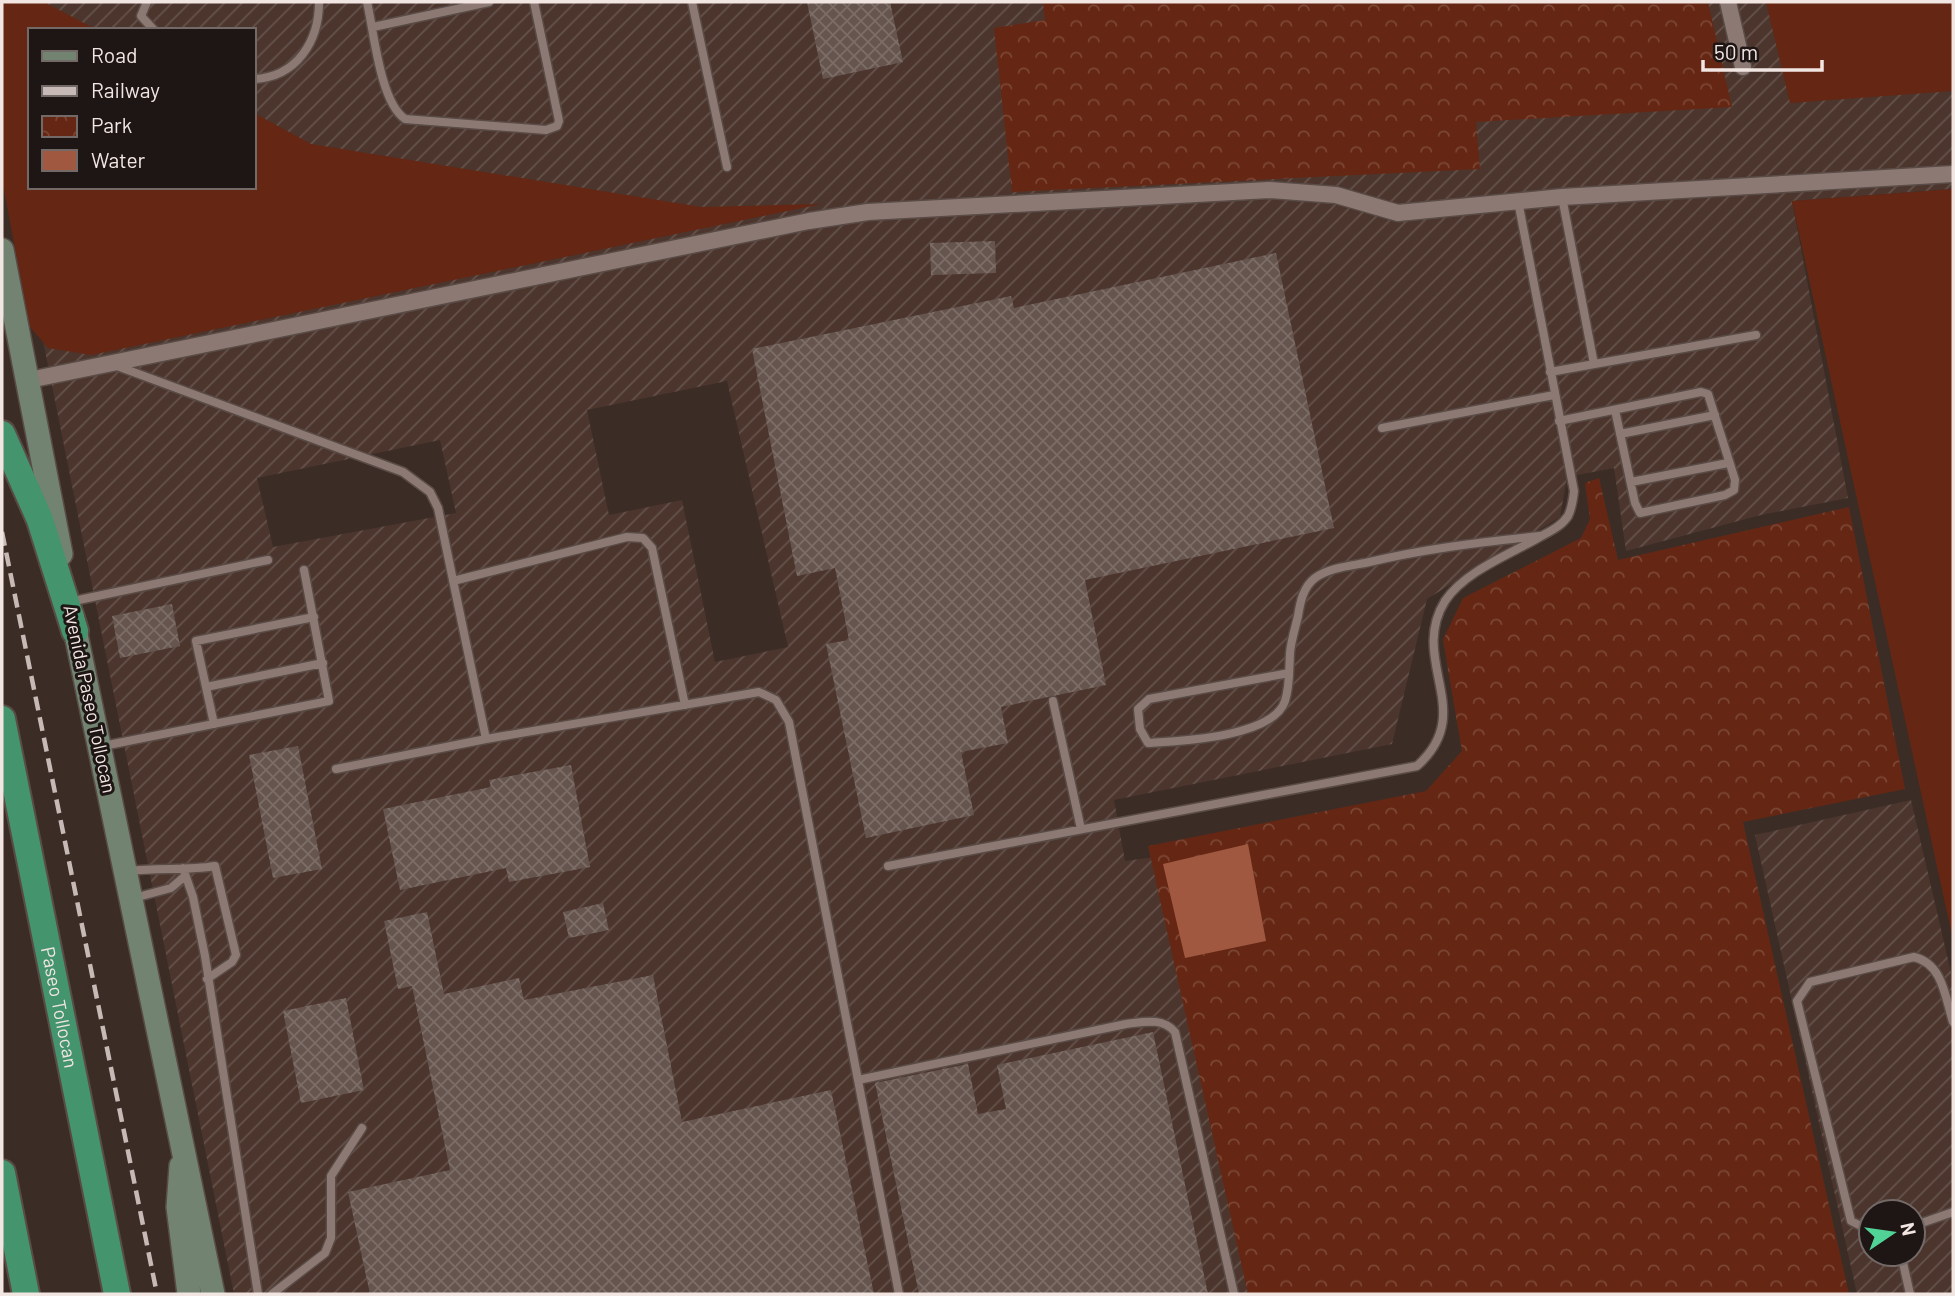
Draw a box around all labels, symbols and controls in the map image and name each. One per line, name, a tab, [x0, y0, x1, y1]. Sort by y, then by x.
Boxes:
legend	[28, 28, 256, 189]
scale bar	[1703, 28, 1822, 72]
text: 50 m	[1714, 39, 1758, 64]
text: Road	[91, 42, 137, 67]
text: Railway	[91, 77, 160, 102]
text: Park	[91, 112, 132, 137]
text: Water	[91, 147, 146, 172]
street label: Avenida Paseo Tollocan	[59, 603, 122, 795]
street label: Paseo Tollocan	[37, 945, 84, 1070]
north arrow	[1857, 1198, 1927, 1268]
text: N	[1896, 1220, 1922, 1238]

